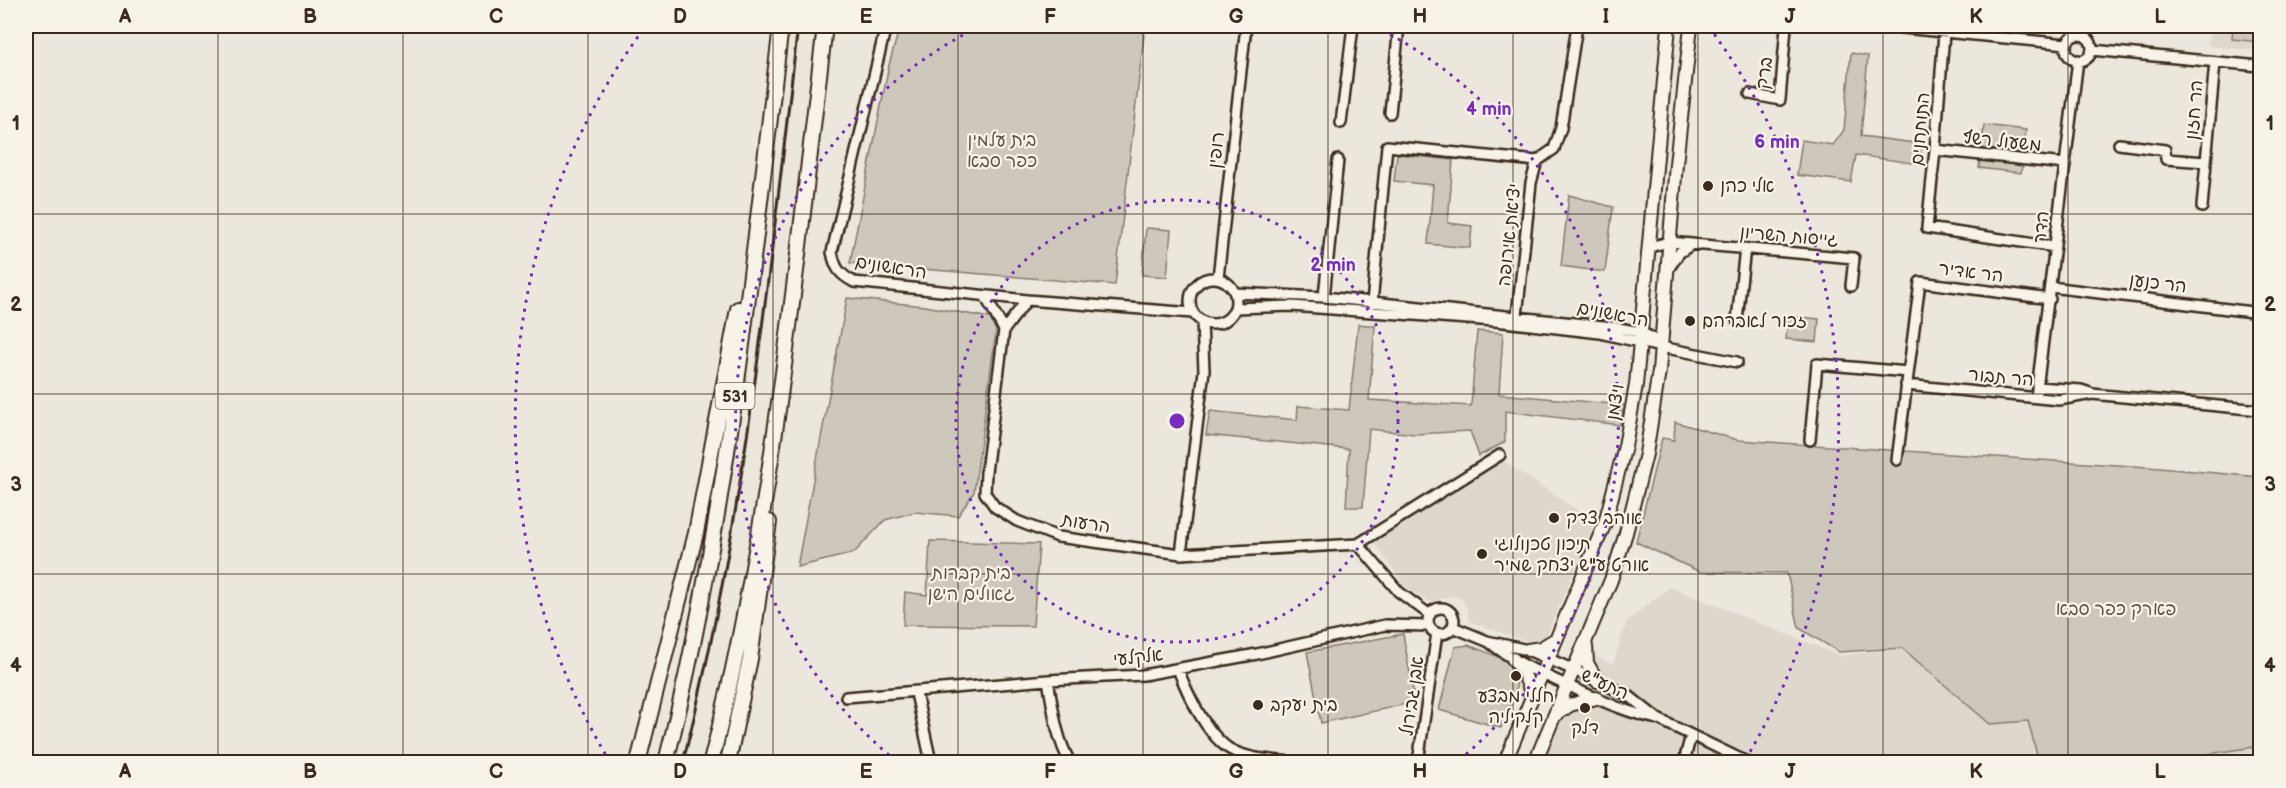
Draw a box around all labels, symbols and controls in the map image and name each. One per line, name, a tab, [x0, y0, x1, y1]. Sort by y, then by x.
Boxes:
text: A	[118, 5, 132, 29]
text: B	[303, 5, 317, 29]
text: C	[489, 5, 503, 29]
text: D	[673, 5, 687, 29]
text: E	[860, 5, 873, 29]
text: F	[1044, 5, 1056, 29]
text: G	[1229, 5, 1244, 29]
text: H	[1413, 5, 1427, 29]
text: I	[1603, 5, 1609, 29]
text: J	[1785, 5, 1797, 29]
text: K	[1969, 5, 1983, 29]
text: L	[2154, 5, 2166, 29]
street label: ברק	[1752, 55, 1777, 91]
street label: הר חזון	[2181, 79, 2208, 141]
street label: התותחנים	[1907, 92, 1934, 167]
text: 4 min	[1466, 99, 1512, 120]
text: 1	[12, 112, 20, 136]
text: 1	[2266, 112, 2274, 136]
street label: משעול רשף	[1961, 127, 2043, 156]
park label: בית עלמין כפר סבא	[967, 130, 1037, 172]
street label: רופין	[1204, 131, 1229, 169]
text: 6 min	[1754, 132, 1800, 153]
place label: אלי כהן	[1720, 176, 1774, 197]
marker: אלי כהן	[1701, 179, 1715, 193]
street label: יציאת אירופה	[1494, 183, 1525, 287]
street label: הדר	[2029, 210, 2054, 244]
street label: גייסות השריון	[1739, 222, 1839, 251]
street label: הראשונים	[853, 251, 928, 284]
text: 2 min	[1310, 255, 1356, 276]
street label: הר אדיר	[1937, 258, 2004, 287]
street label: הר כנען	[2128, 270, 2188, 297]
text: 2	[10, 293, 22, 317]
text: 2	[2264, 293, 2276, 317]
street label: הראשונים	[1575, 297, 1651, 332]
place label: זכור לאברהם	[1702, 311, 1807, 332]
marker: זכור לאברהם	[1683, 314, 1697, 328]
street label: הר תבור	[1967, 364, 2035, 391]
street label: ויצמן	[1602, 382, 1629, 422]
road number: 531	[716, 383, 754, 409]
centre of rings	[1167, 411, 1187, 431]
text: 3	[10, 473, 22, 497]
text: 3	[2264, 473, 2276, 497]
place label: אוהב צדק	[1566, 508, 1643, 529]
street label: הרעות	[1059, 509, 1112, 538]
marker: אוהב צדק	[1547, 511, 1561, 525]
place label: תיכון טכנולוגי אורט ע"ש יצחק שמיר	[1494, 534, 1649, 576]
marker: תיכון טכנולוגי אורט ע"ש יצחק שמיר	[1475, 547, 1489, 561]
park label: בית קברות גאולים הישן	[927, 563, 1015, 605]
park label: פארק כפר סבא	[2056, 599, 2176, 620]
street label: אלקלעי	[1112, 644, 1164, 671]
text: 4	[10, 654, 22, 678]
text: 4	[2264, 654, 2276, 678]
street label: אבן גבירול	[1397, 655, 1428, 737]
street label: התע"ש	[1578, 665, 1632, 704]
marker: חללי מבצע קלקיליה	[1509, 669, 1523, 683]
place label: חללי מבצע קלקיליה	[1478, 686, 1554, 728]
place label: בית יעקב	[1270, 695, 1337, 716]
marker: בית יעקב	[1251, 698, 1265, 712]
marker: דלק	[1578, 701, 1592, 715]
place label: דלק	[1571, 718, 1599, 739]
text: A	[118, 760, 132, 784]
text: B	[303, 760, 317, 784]
text: C	[489, 760, 503, 784]
text: D	[673, 760, 687, 784]
text: E	[860, 760, 873, 784]
text: F	[1044, 760, 1056, 784]
text: G	[1229, 760, 1244, 784]
text: H	[1413, 760, 1427, 784]
text: I	[1603, 760, 1609, 784]
text: J	[1785, 760, 1797, 784]
text: K	[1969, 760, 1983, 784]
text: L	[2154, 760, 2166, 784]

